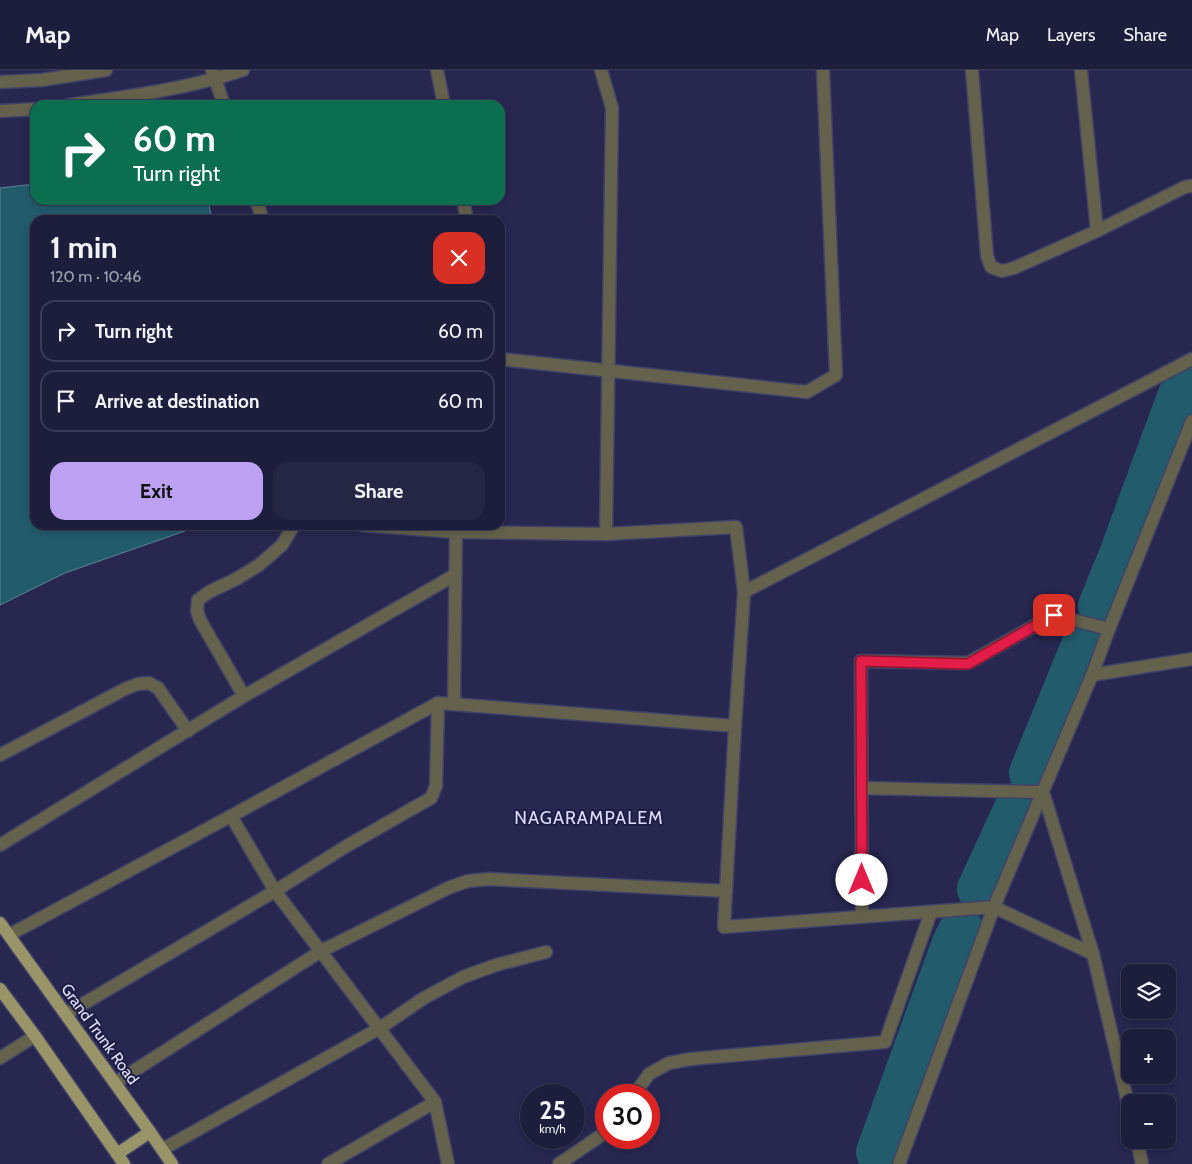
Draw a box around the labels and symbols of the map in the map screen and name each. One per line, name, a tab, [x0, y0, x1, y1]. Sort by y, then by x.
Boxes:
pin	[1033, 594, 1075, 636]
district label: NAGARAMPALEM	[514, 807, 664, 829]
position arrow	[835, 853, 887, 905]
street label: Grand Trunk Road	[57, 980, 143, 1088]
speed limit sign: 30	[595, 1084, 660, 1149]

